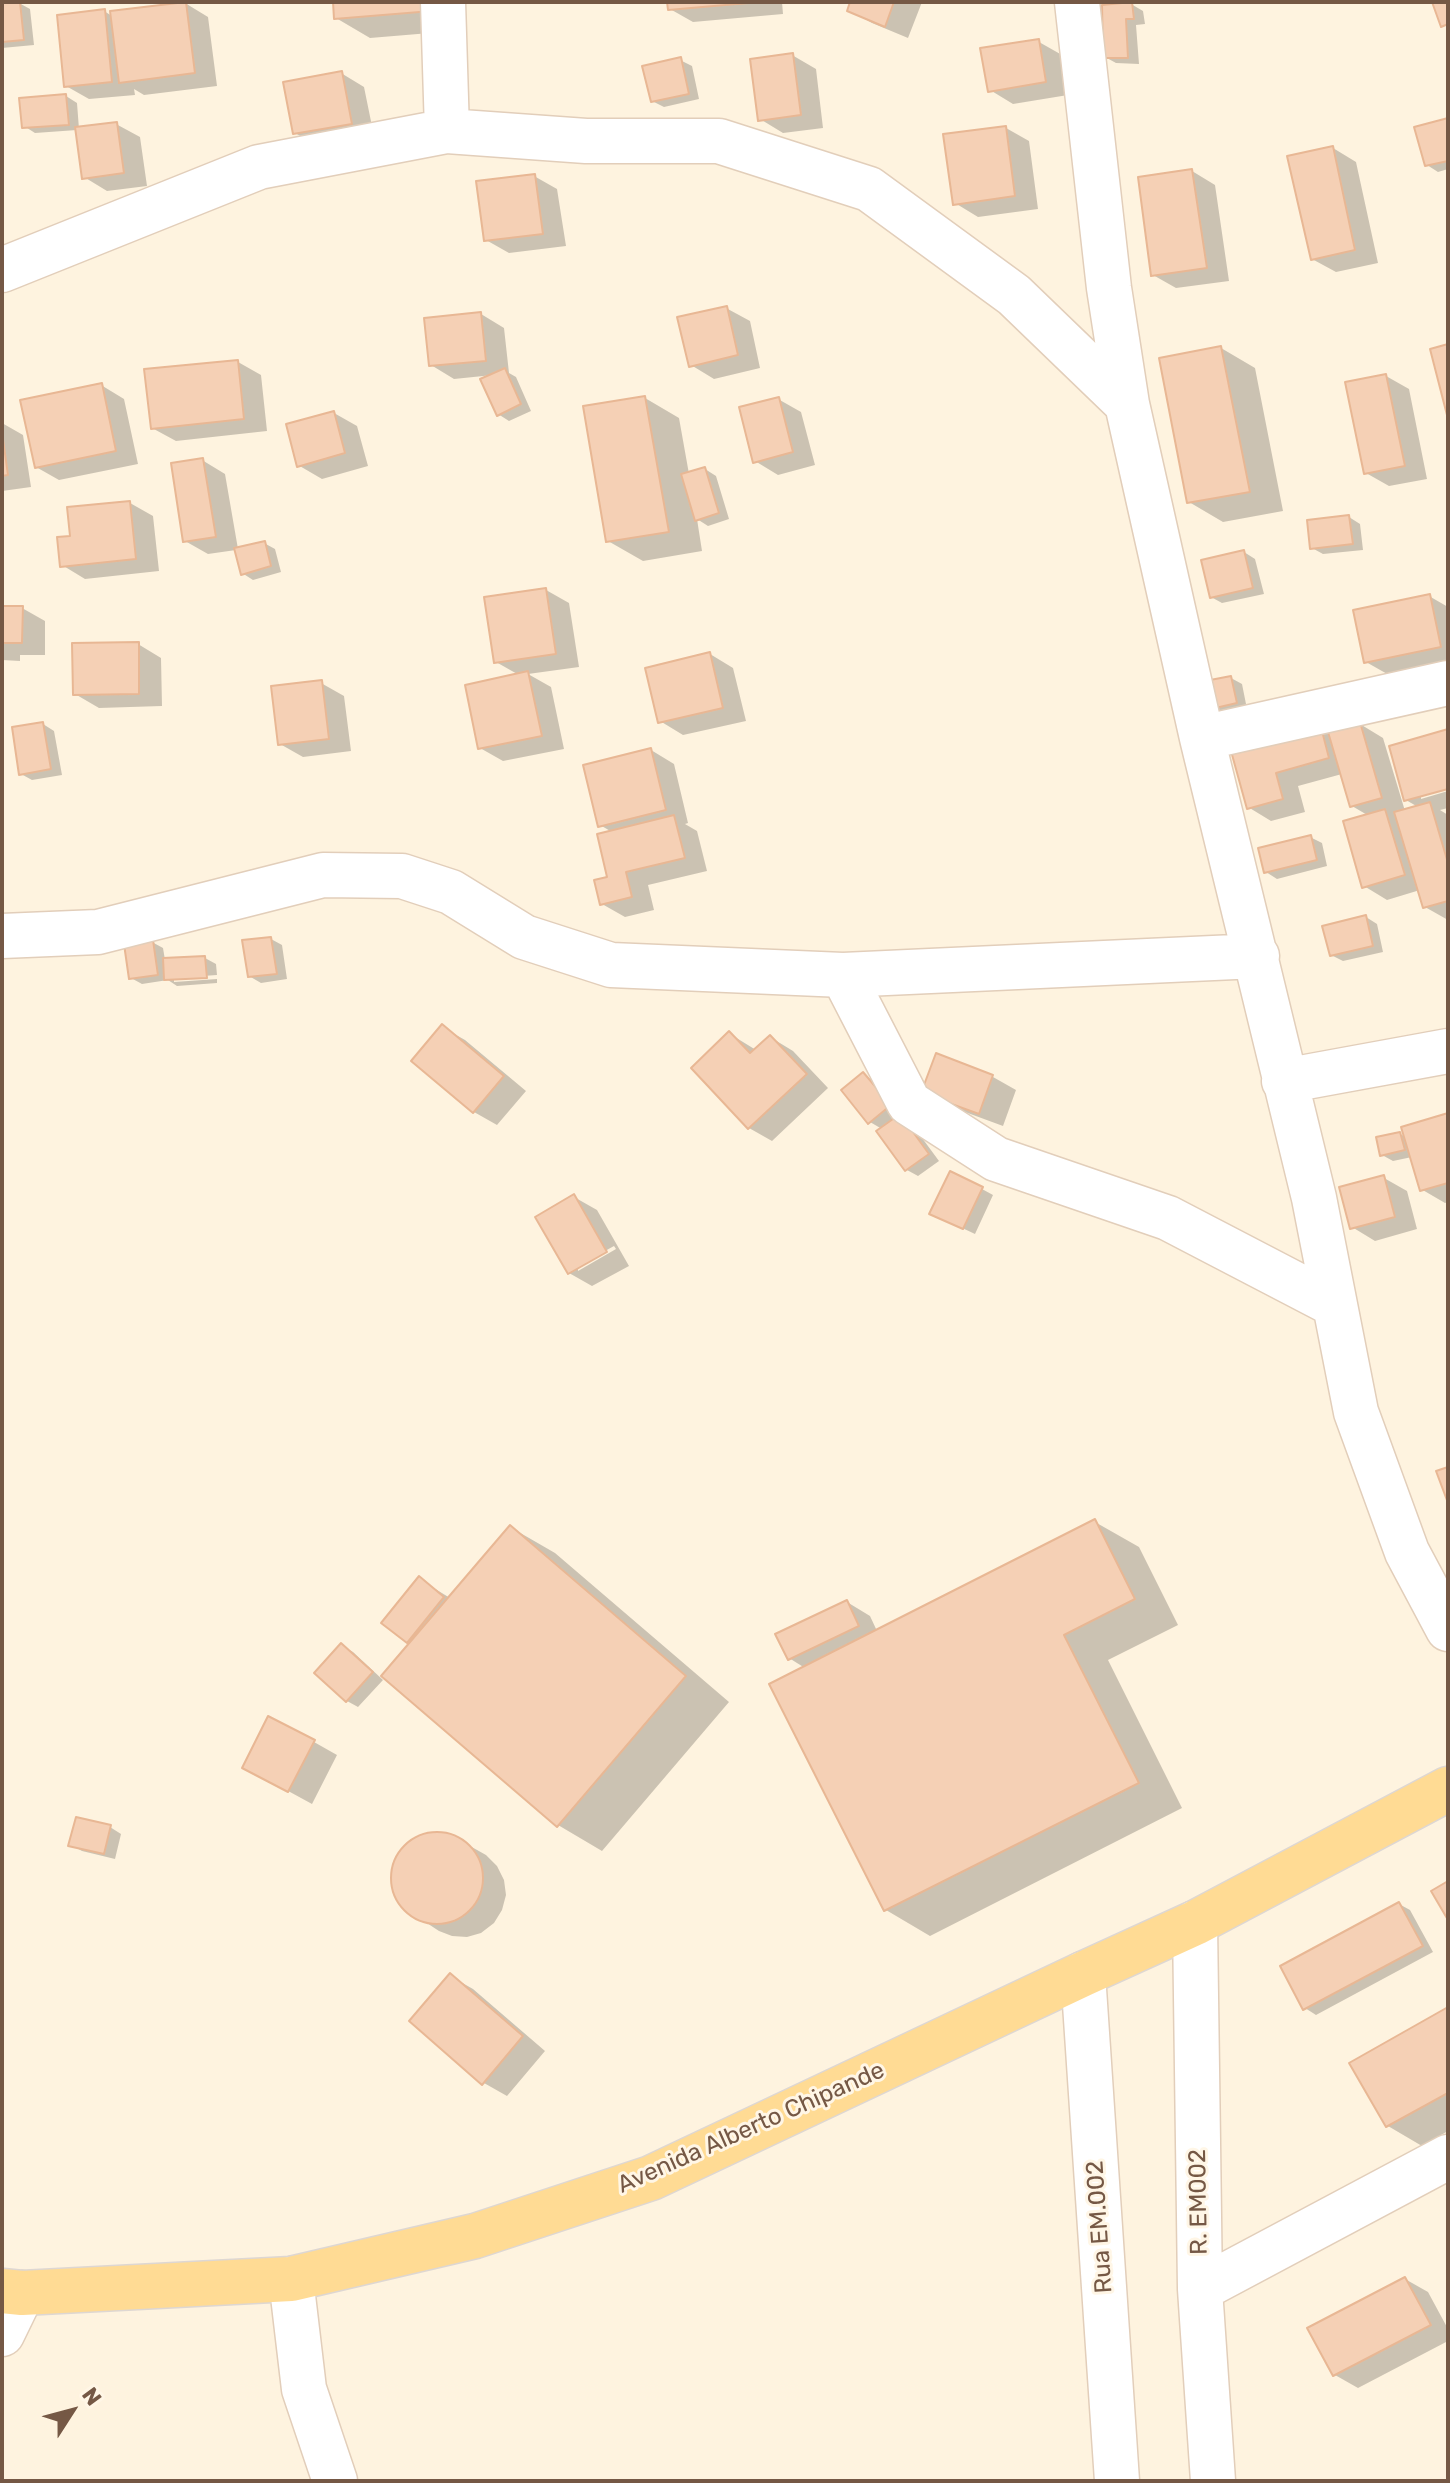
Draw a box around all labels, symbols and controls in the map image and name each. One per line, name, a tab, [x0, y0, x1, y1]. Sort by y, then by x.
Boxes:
street label: Avenida Alberto Chipande	[613, 2056, 889, 2200]
street label: R. EM002	[1184, 2149, 1214, 2255]
street label: Rua EM.002	[1081, 2160, 1119, 2294]
north arrow	[32, 2371, 112, 2451]
text: N	[76, 2382, 107, 2411]

